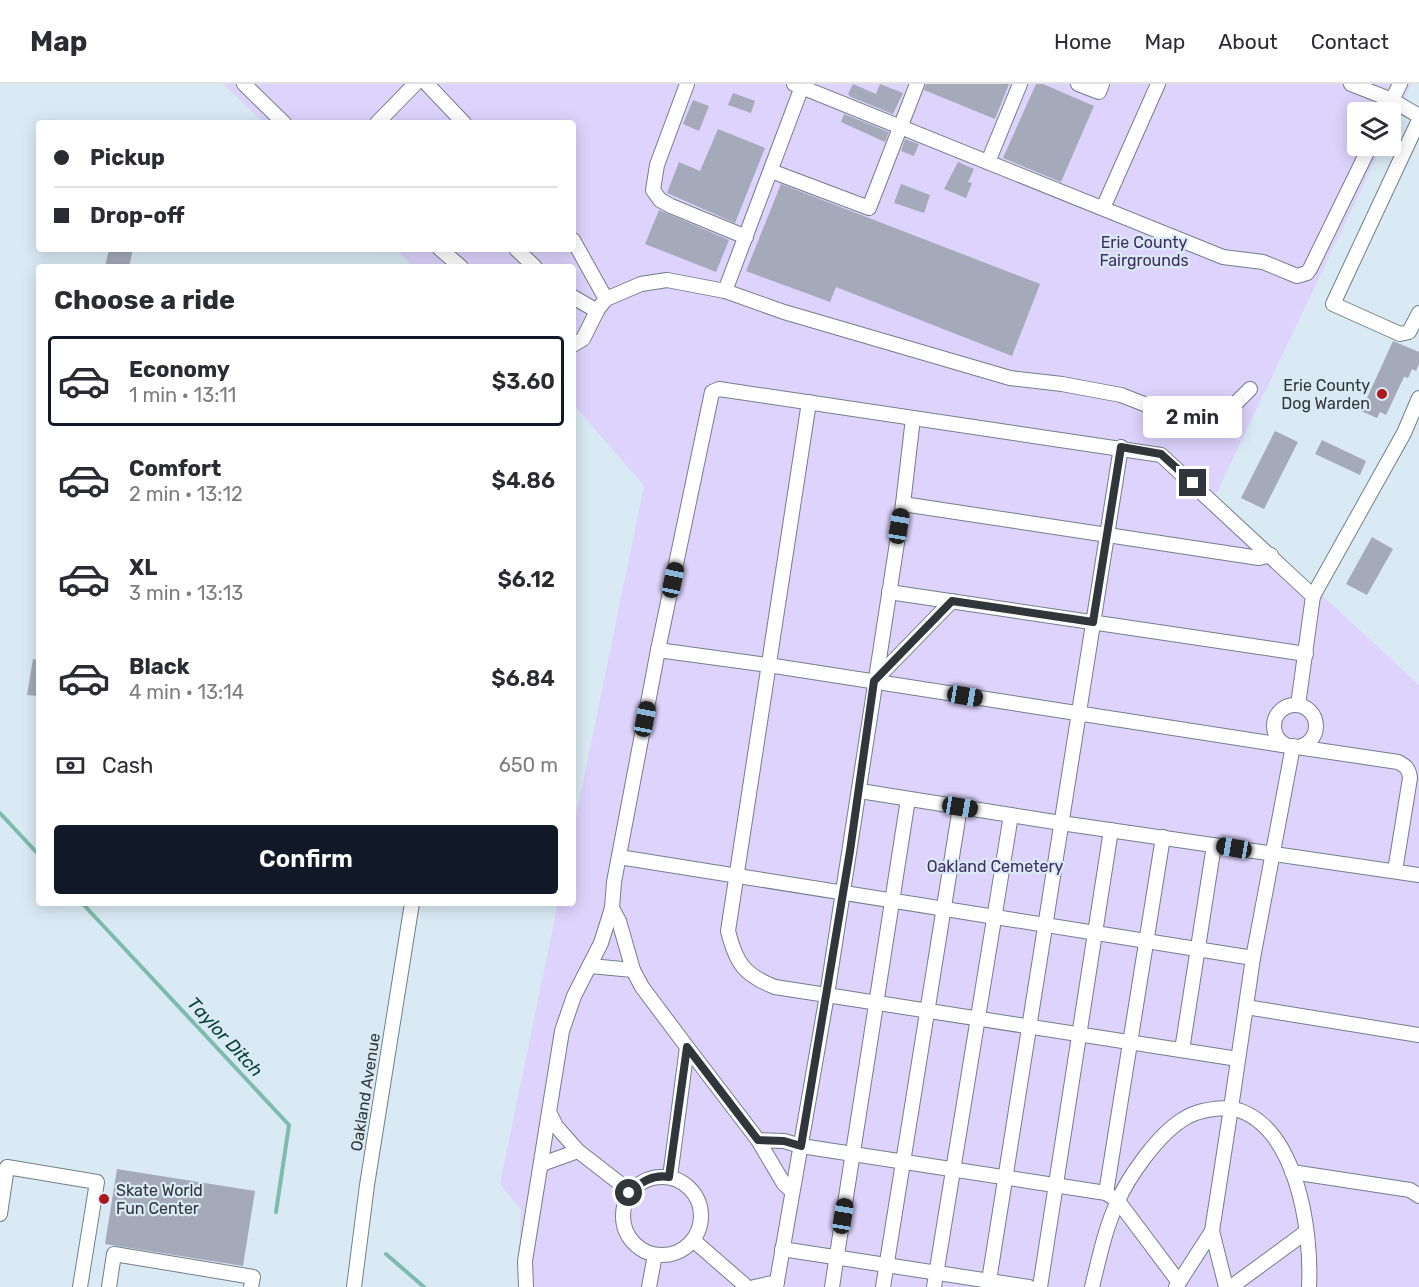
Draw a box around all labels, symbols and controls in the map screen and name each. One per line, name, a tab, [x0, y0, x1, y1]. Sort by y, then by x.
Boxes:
text: Map	[30, 25, 87, 58]
text: Home	[1054, 29, 1111, 54]
text: Map	[1144, 29, 1185, 54]
text: About	[1218, 29, 1278, 54]
text: Contact	[1311, 29, 1389, 54]
map controls	[1347, 102, 1401, 156]
button: layers	[1347, 102, 1401, 156]
text: Pickup	[90, 144, 165, 171]
text: Drop-off	[90, 202, 185, 229]
park label: Erie County Fairgrounds	[1099, 233, 1189, 270]
text: Choose a ride	[54, 284, 235, 316]
icon: car	[57, 354, 111, 408]
text: Economy	[129, 356, 230, 383]
text: $3.60	[492, 368, 555, 395]
place label: Erie County Dog Warden	[1281, 376, 1370, 413]
text: 1 min · 13:11	[129, 383, 236, 407]
marker: Erie County Dog Warden	[1375, 387, 1389, 401]
callout: 2 min	[1144, 396, 1242, 438]
text: 2 min	[1166, 405, 1219, 429]
icon: car	[57, 453, 111, 507]
text: Comfort	[129, 455, 221, 482]
text: $4.86	[491, 467, 555, 494]
route end	[1179, 469, 1206, 496]
text: 2 min · 13:12	[129, 482, 243, 506]
car	[887, 507, 911, 545]
icon: car	[57, 552, 111, 606]
text: XL	[129, 554, 157, 581]
car	[660, 561, 686, 599]
text: $6.12	[497, 566, 555, 593]
text: 3 min · 13:13	[129, 581, 243, 605]
icon: car	[57, 651, 111, 705]
text: Black	[129, 653, 190, 680]
text: $6.84	[491, 665, 555, 692]
text: 4 min · 13:14	[129, 680, 244, 704]
car	[946, 684, 984, 708]
car	[633, 700, 657, 738]
icon: cash	[54, 749, 87, 782]
text: Cash	[102, 752, 153, 779]
text: 650 m	[499, 753, 558, 777]
car	[941, 795, 979, 819]
button: Confirm	[54, 825, 558, 894]
car	[1215, 836, 1253, 860]
park label: Oakland Cemetery	[927, 857, 1063, 876]
water label: Taylor Ditch	[182, 993, 268, 1082]
street label: Oakland Avenue	[347, 1032, 384, 1153]
route start	[615, 1179, 642, 1206]
place label: Skate World Fun Center	[116, 1181, 203, 1218]
marker: Skate World Fun Center	[97, 1192, 111, 1206]
car	[831, 1197, 855, 1235]

